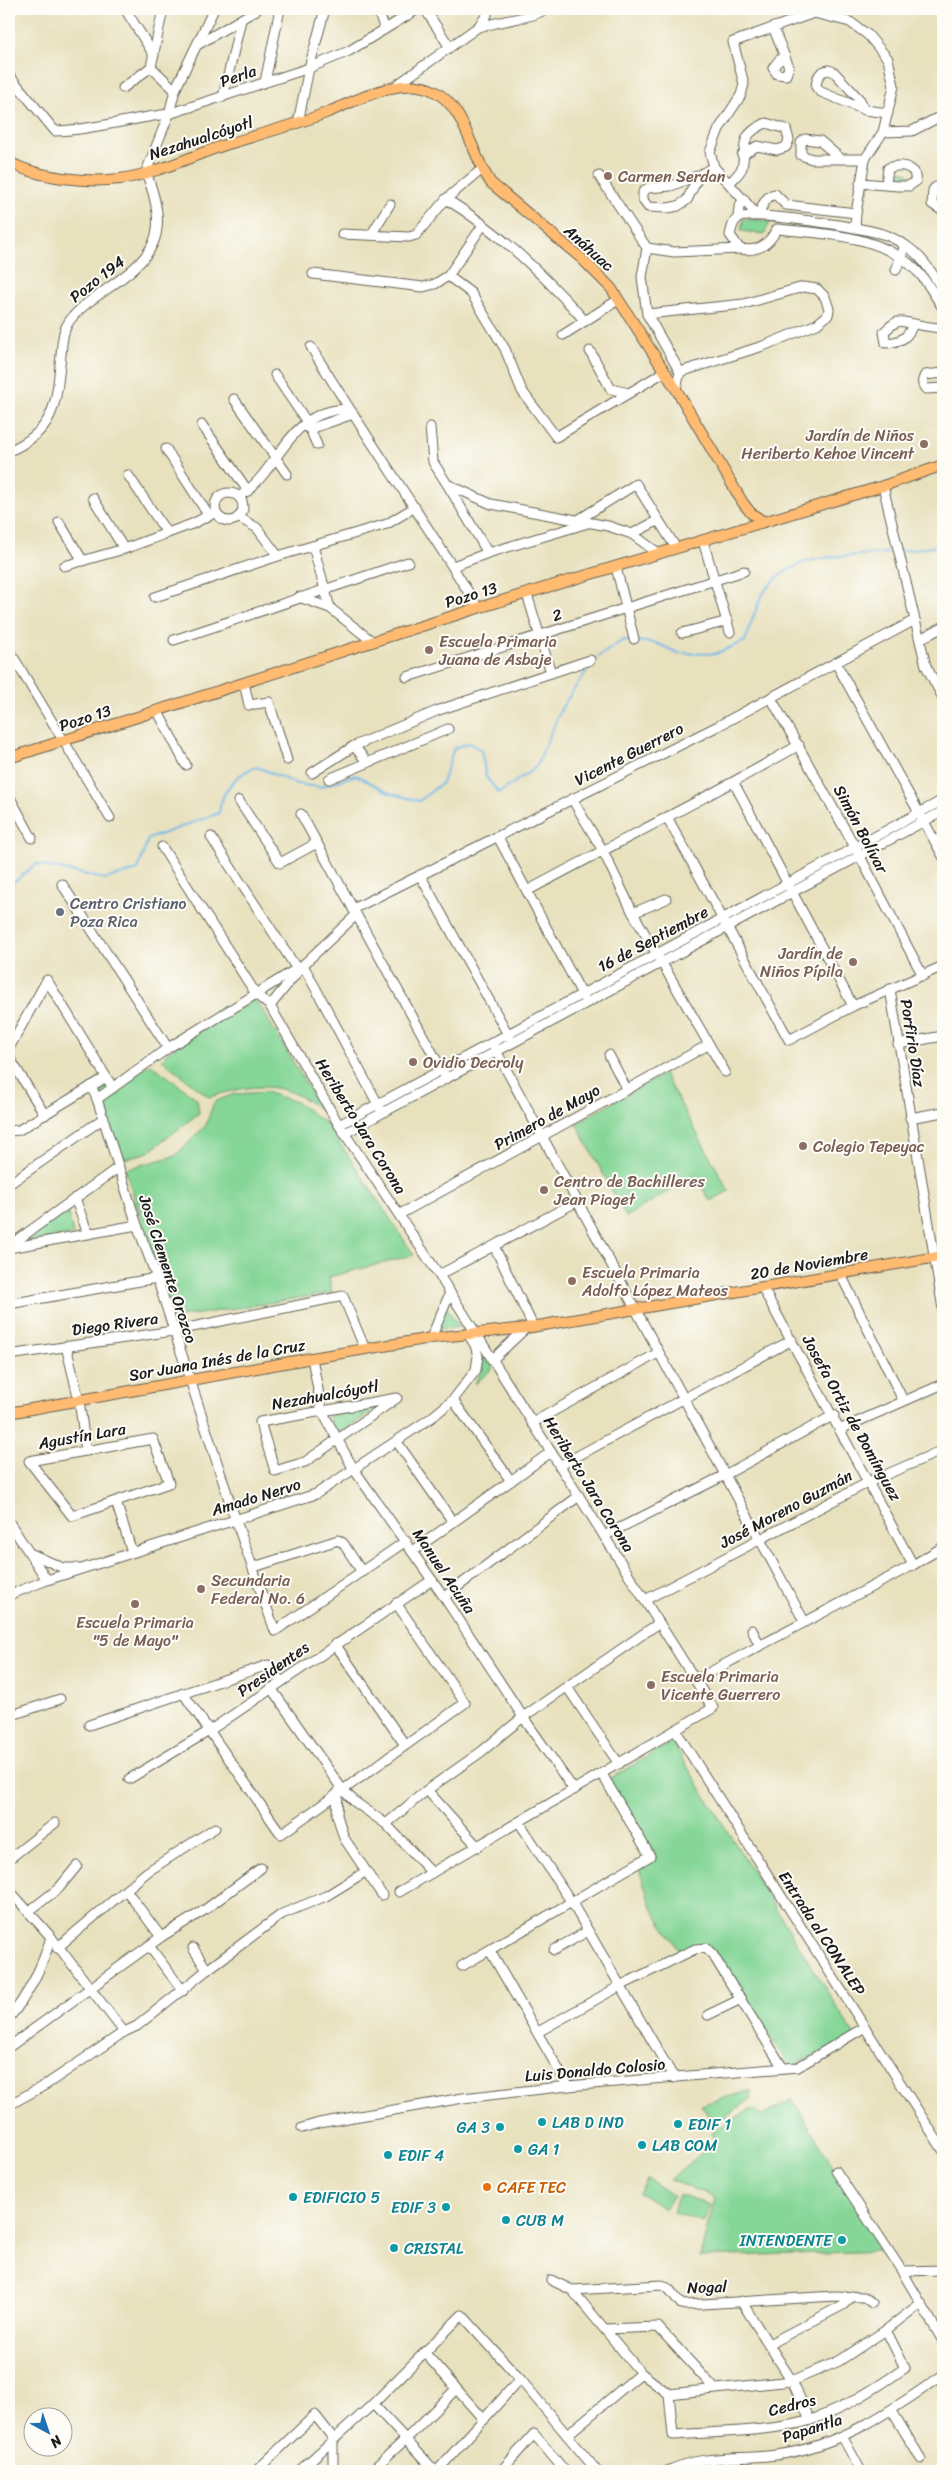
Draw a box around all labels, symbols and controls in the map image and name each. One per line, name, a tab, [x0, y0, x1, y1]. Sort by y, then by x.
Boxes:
street label: Perla	[216, 56, 261, 96]
street label: Nezahualcóyotl	[145, 107, 257, 168]
place label: Carmen Serdan	[618, 162, 726, 191]
marker: Carmen Serdan	[602, 170, 614, 182]
street label: Anáhuac	[556, 216, 621, 279]
street label: Pozo 194	[63, 248, 131, 310]
place label: Jardín de Niños Heriberto Kehoe Vincent	[741, 421, 915, 468]
marker: Jardín de Niños Heriberto Kehoe Vincent	[918, 438, 930, 450]
street label: Pozo 13	[441, 573, 501, 617]
street label: 2	[548, 600, 566, 630]
place label: Escuela Primaria Juana de Asbaje	[438, 627, 557, 674]
marker: Escuela Primaria Juana de Asbaje	[423, 644, 435, 656]
street label: Pozo 13	[55, 696, 115, 740]
street label: Vicente Guerrero	[569, 714, 689, 794]
street label: Simón Bolívar	[825, 779, 897, 880]
place label: Centro Cristiano Poza Rica	[70, 889, 187, 936]
street label: 16 de Septiembre	[592, 897, 714, 981]
marker: Centro Cristiano Poza Rica	[54, 906, 66, 918]
place label: Jardín de Niños Pípila	[760, 939, 843, 986]
marker: Jardín de Niños Pípila	[847, 956, 859, 968]
street label: Porfirio Díaz	[892, 997, 934, 1090]
place label: Ovidio Decroly	[423, 1048, 524, 1077]
street label: Heriberto Jara Corona	[307, 1052, 415, 1200]
marker: Ovidio Decroly	[407, 1056, 419, 1068]
street label: Primero de Mayo	[488, 1076, 606, 1158]
place label: Colegio Tepeyac	[813, 1132, 925, 1161]
marker: Colegio Tepeyac	[797, 1140, 809, 1152]
place label: Centro de Bachilleres Jean Piaget	[553, 1167, 706, 1214]
marker: Centro de Bachilleres Jean Piaget	[538, 1184, 550, 1196]
street label: José Clemente Orozco	[130, 1190, 206, 1347]
street label: 20 de Noviembre	[748, 1239, 870, 1289]
place label: Escuela Primaria Adolfo López Mateos	[581, 1258, 729, 1305]
marker: Escuela Primaria Adolfo López Mateos	[566, 1275, 578, 1287]
street label: Diego Rivera	[70, 1304, 160, 1344]
street label: Josefa Ortiz de Domínguez	[794, 1329, 910, 1507]
street label: Sor Juana Inés de la Cruz	[126, 1330, 308, 1390]
street label: Nezahualcóyotl	[269, 1371, 381, 1419]
street label: Heriberto Jara Corona	[535, 1410, 643, 1558]
street label: Agustín Lara	[35, 1414, 129, 1458]
street label: José Moreno Guzmán	[713, 1461, 858, 1557]
street label: Amado Nervo	[207, 1470, 304, 1525]
street label: Manuel Acuña	[404, 1522, 484, 1621]
place label: Secundaria Federal No. 6	[211, 1566, 305, 1613]
marker: Secundaria Federal No. 6	[195, 1583, 207, 1595]
marker: Escuela Primaria "5 de Mayo"	[129, 1598, 141, 1610]
place label: Escuela Primaria "5 de Mayo"	[76, 1608, 194, 1655]
street label: Presidentes	[231, 1633, 316, 1705]
place label: Escuela Primaria Vicente Guerrero	[661, 1662, 780, 1709]
marker: Escuela Primaria Vicente Guerrero	[645, 1679, 657, 1691]
street label: Entrada al CONALEP	[771, 1865, 874, 2002]
street label: Luis Donaldo Colosio	[524, 2049, 666, 2091]
place label: LAB D IND	[552, 2108, 624, 2137]
place label: EDIF 1	[688, 2110, 731, 2139]
place label: GA 3	[457, 2113, 490, 2142]
marker: LAB D IND	[536, 2116, 548, 2128]
marker: EDIF 1	[672, 2118, 684, 2130]
marker: GA 3	[494, 2121, 506, 2133]
place label: LAB COM	[652, 2131, 717, 2160]
place label: GA 1	[528, 2135, 560, 2164]
marker: LAB COM	[636, 2139, 648, 2151]
place label: EDIF 4	[398, 2141, 444, 2170]
marker: GA 1	[512, 2143, 524, 2155]
marker: EDIF 4	[382, 2149, 394, 2161]
place label: CAFE TEC	[497, 2173, 566, 2202]
marker: CAFE TEC	[481, 2181, 493, 2193]
place label: EDIFICIO 5	[303, 2183, 380, 2212]
marker: EDIFICIO 5	[287, 2191, 299, 2203]
place label: EDIF 3	[391, 2193, 436, 2222]
marker: EDIF 3	[440, 2201, 452, 2213]
place label: CUB M	[516, 2206, 564, 2235]
marker: CUB M	[500, 2214, 512, 2226]
place label: INTENDENTE	[738, 2226, 833, 2255]
place label: CRISTAL	[404, 2234, 464, 2263]
marker: INTENDENTE	[836, 2234, 848, 2246]
marker: CRISTAL	[388, 2242, 400, 2254]
street label: Nogal	[687, 2272, 728, 2302]
street label: Cedros	[765, 2385, 819, 2425]
street label: Papantla	[778, 2405, 846, 2451]
north arrow	[22, 2408, 72, 2458]
text: N	[44, 2428, 69, 2454]

